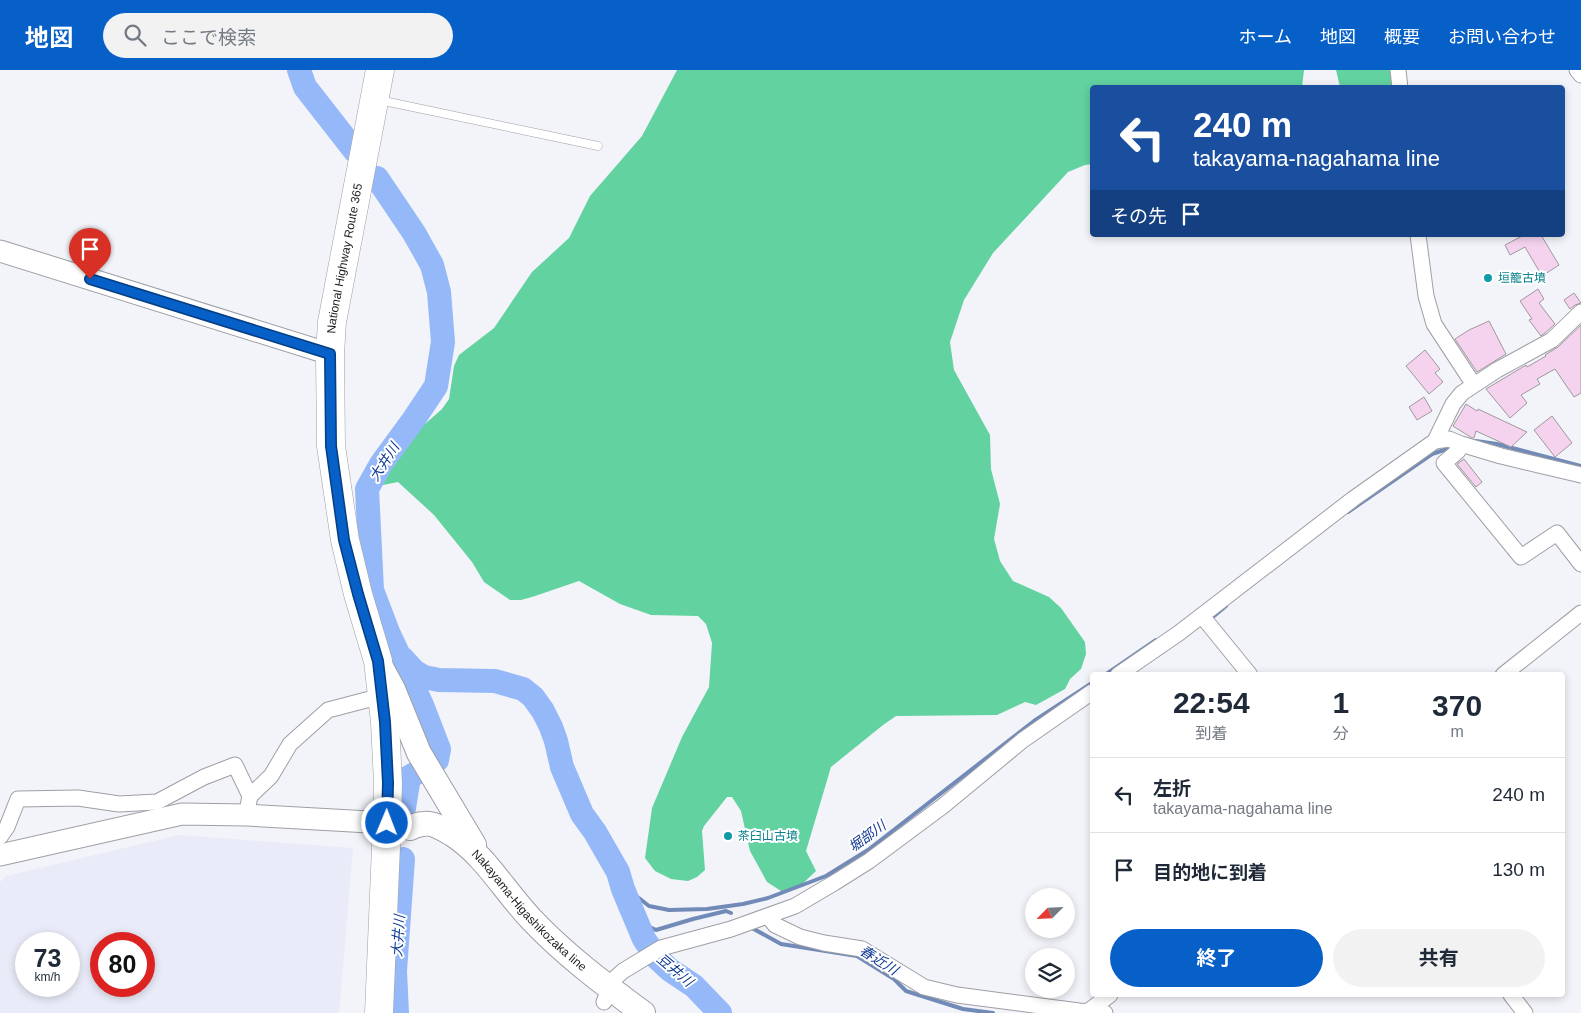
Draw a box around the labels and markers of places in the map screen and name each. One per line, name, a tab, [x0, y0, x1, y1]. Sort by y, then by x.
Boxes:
pin	[69, 228, 111, 279]
place label: 垣籠古墳	[1498, 271, 1546, 285]
marker: 垣籠古墳	[1482, 272, 1494, 284]
place label: 茶臼山古墳	[738, 829, 798, 843]
marker: 茶臼山古墳	[722, 830, 734, 842]

